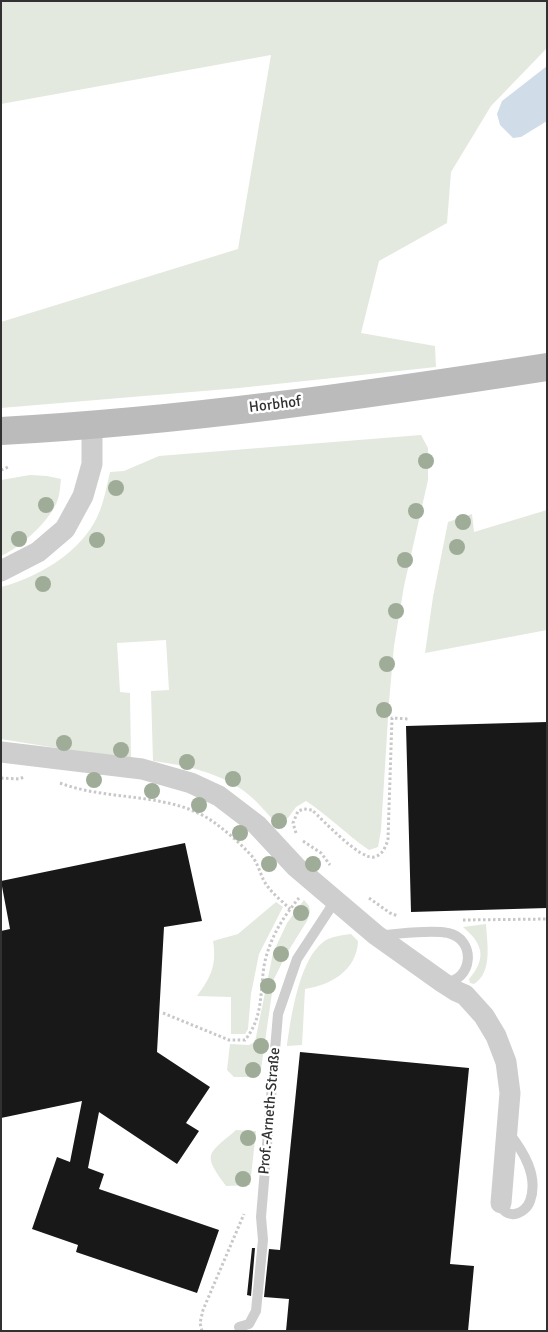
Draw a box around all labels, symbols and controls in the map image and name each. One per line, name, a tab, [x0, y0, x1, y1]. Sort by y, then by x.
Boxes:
street label: Horbhof	[248, 393, 302, 417]
street label: Prof.-Arneth-Straße	[255, 1047, 285, 1175]

